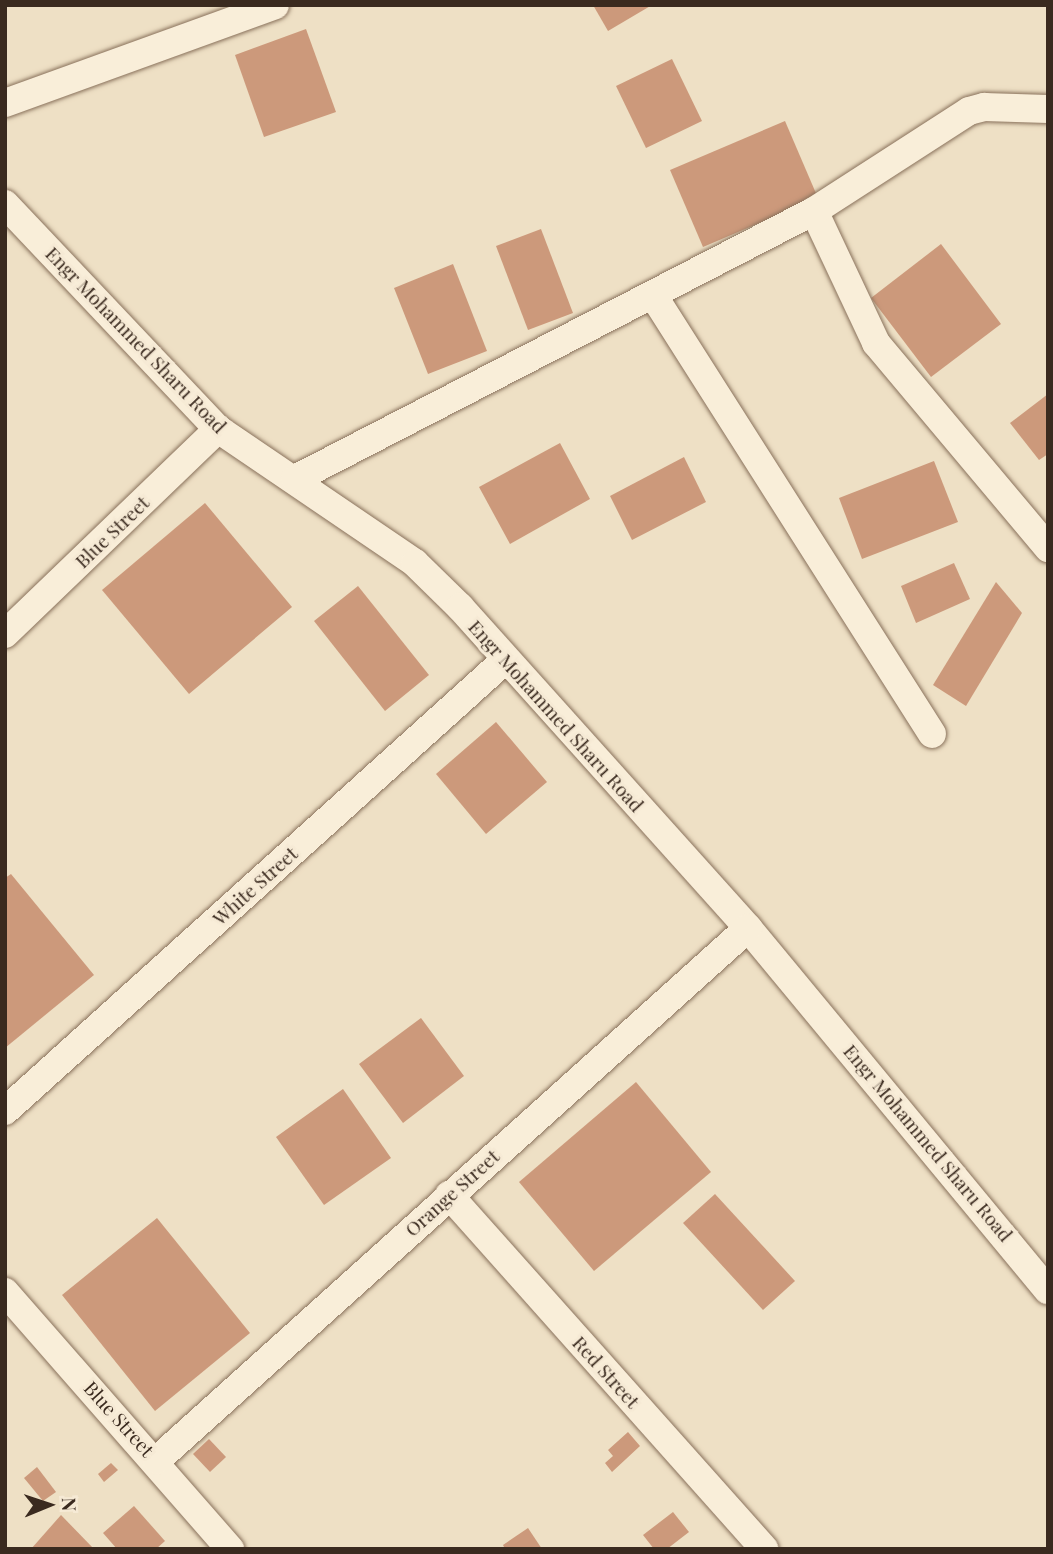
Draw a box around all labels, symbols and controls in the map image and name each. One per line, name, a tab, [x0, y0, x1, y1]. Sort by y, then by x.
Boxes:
street label: Engr Mohammed Sharu Road	[41, 242, 231, 438]
street label: Blue Street	[70, 491, 154, 573]
street label: Engr Mohammed Sharu Road	[464, 615, 648, 817]
street label: White Street	[208, 842, 302, 930]
street label: Engr Mohammed Sharu Road	[839, 1040, 1017, 1246]
street label: Orange Street	[400, 1145, 504, 1241]
street label: Red Street	[568, 1331, 644, 1413]
street label: Blue Street	[79, 1377, 159, 1461]
north arrow	[14, 1470, 84, 1540]
text: N	[57, 1497, 83, 1512]

